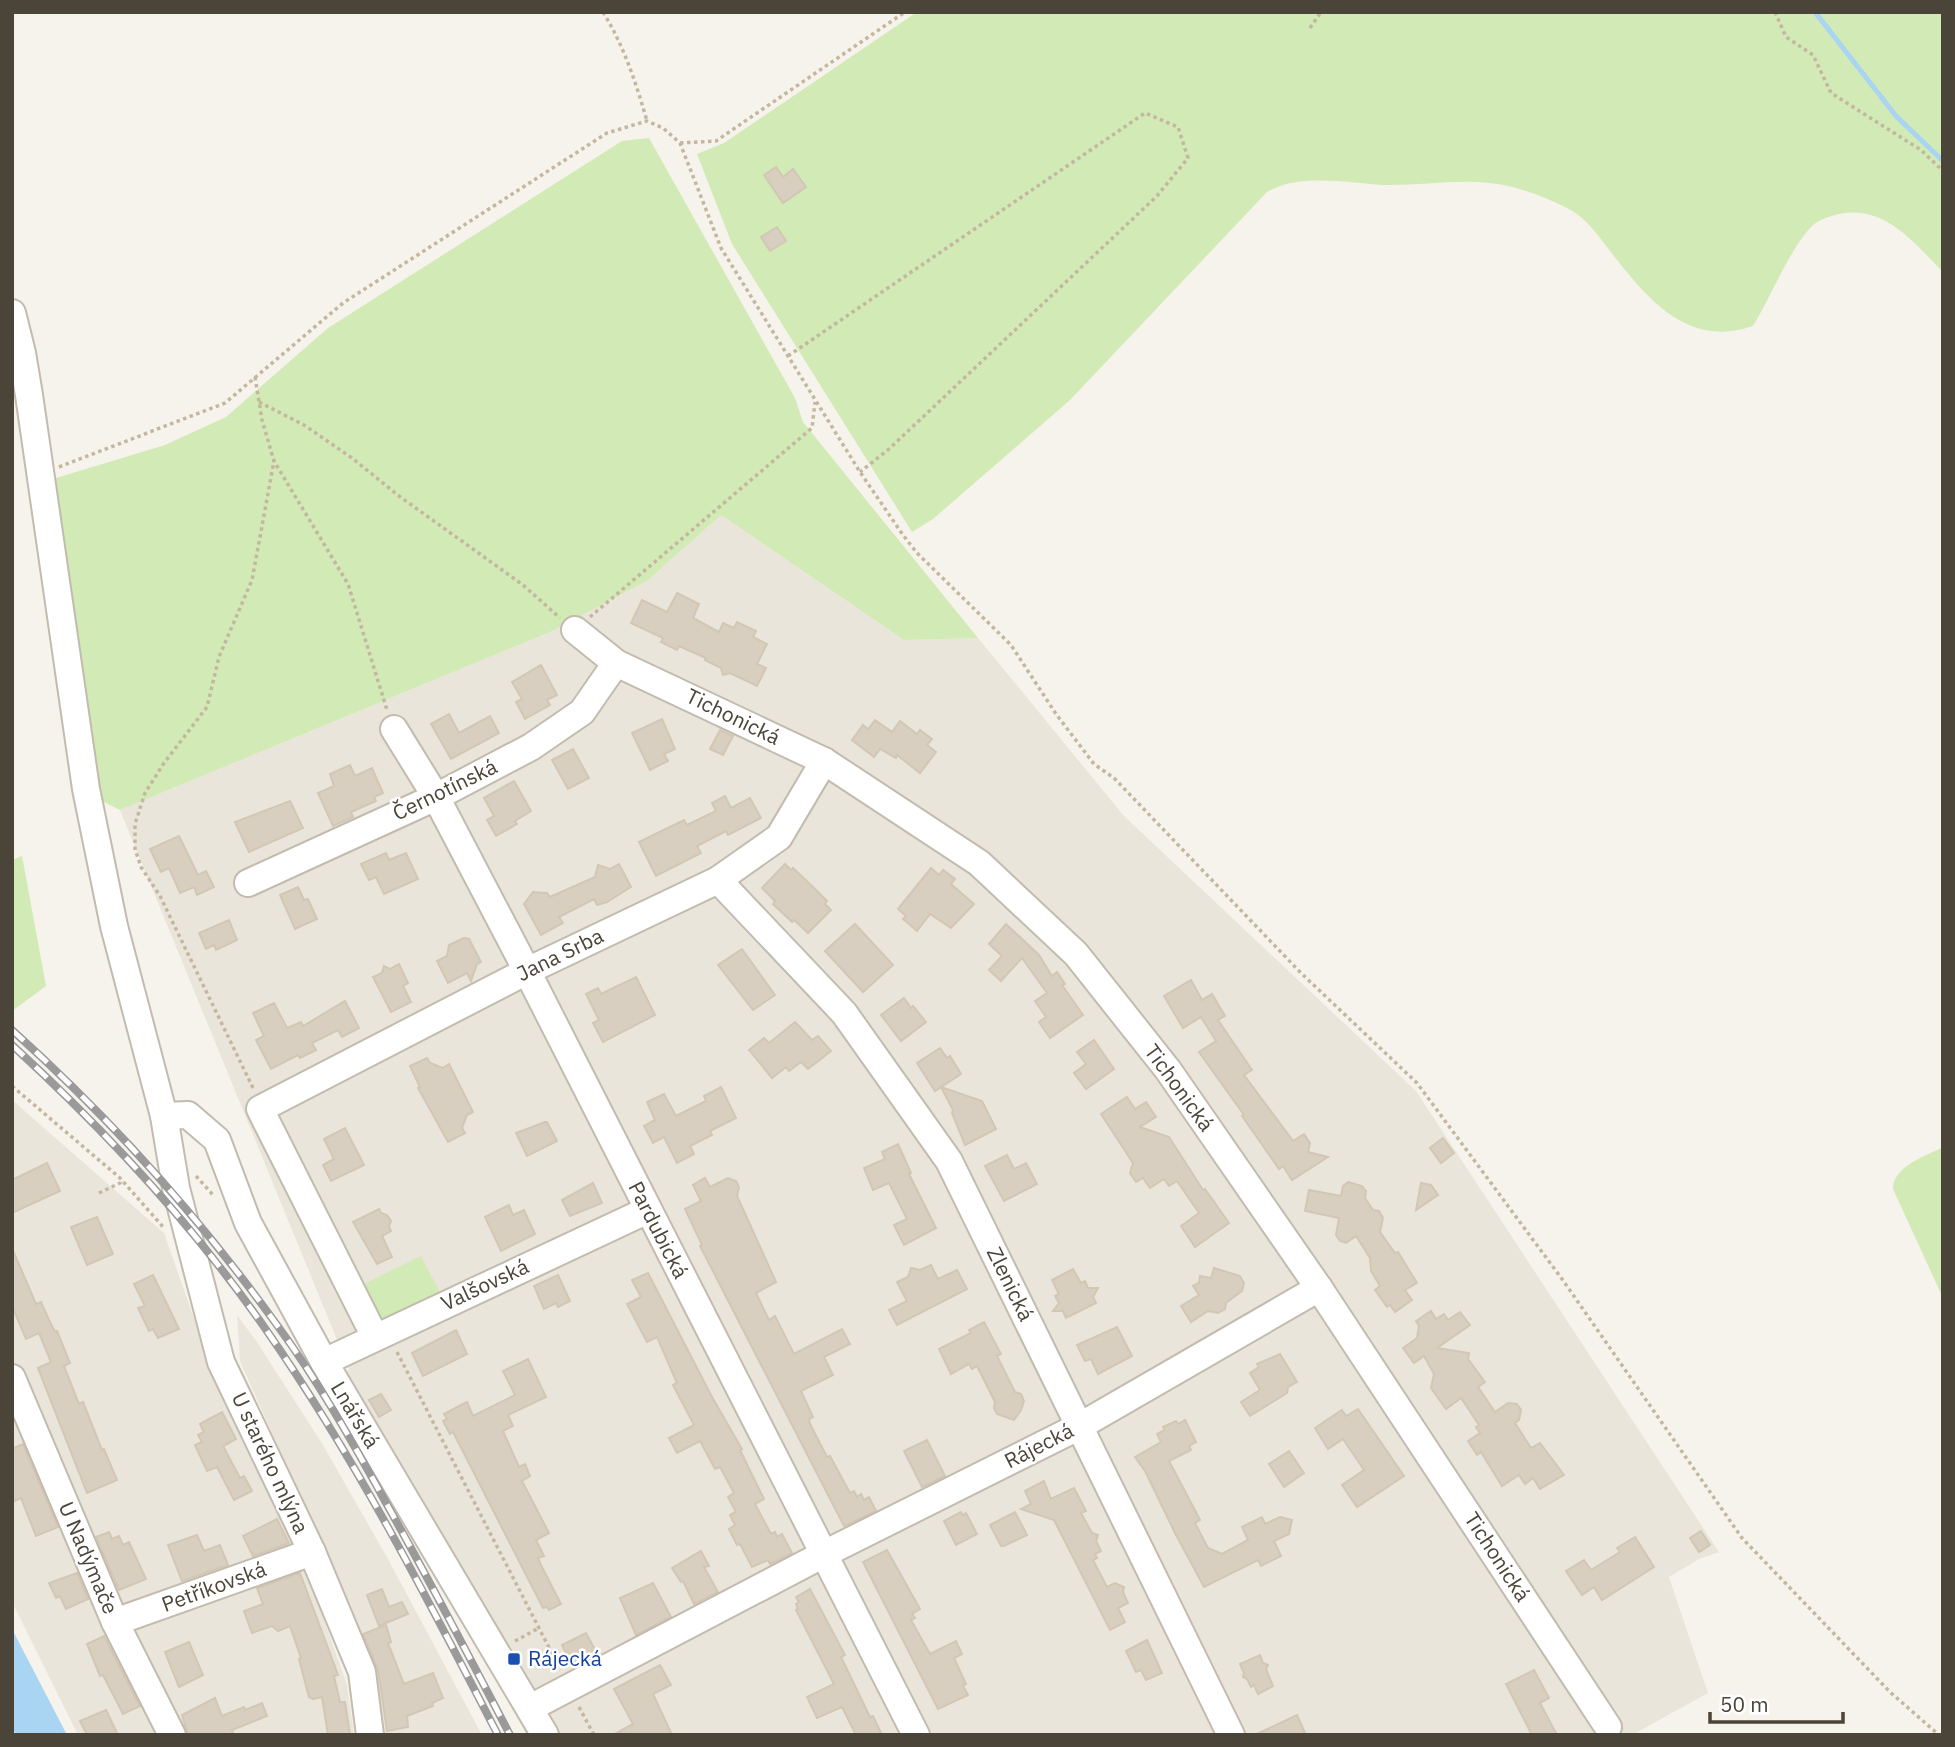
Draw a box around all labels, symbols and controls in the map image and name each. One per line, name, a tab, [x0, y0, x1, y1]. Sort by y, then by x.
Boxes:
street label: Tichonická	[682, 681, 785, 751]
street label: Černotínská	[388, 752, 501, 826]
street label: Jana Srba	[511, 921, 608, 987]
street label: Tichonická	[1139, 1038, 1221, 1137]
street label: Pardubická	[622, 1176, 695, 1283]
street label: Zlenická	[981, 1242, 1041, 1325]
street label: Valšovská	[436, 1252, 533, 1317]
street label: Lnářská	[325, 1376, 387, 1453]
street label: U starého mlýna	[226, 1387, 316, 1538]
street label: Rájecká	[999, 1416, 1078, 1474]
street label: U Nadýmače	[53, 1497, 125, 1618]
street label: Tichonická	[1458, 1506, 1537, 1607]
street label: Petříkovská	[158, 1554, 270, 1618]
place label: Rájecká	[528, 1644, 602, 1672]
marker: Rájecká	[506, 1651, 522, 1667]
scale bar	[1710, 1680, 1843, 1724]
text: 50 m	[1720, 1690, 1769, 1718]

